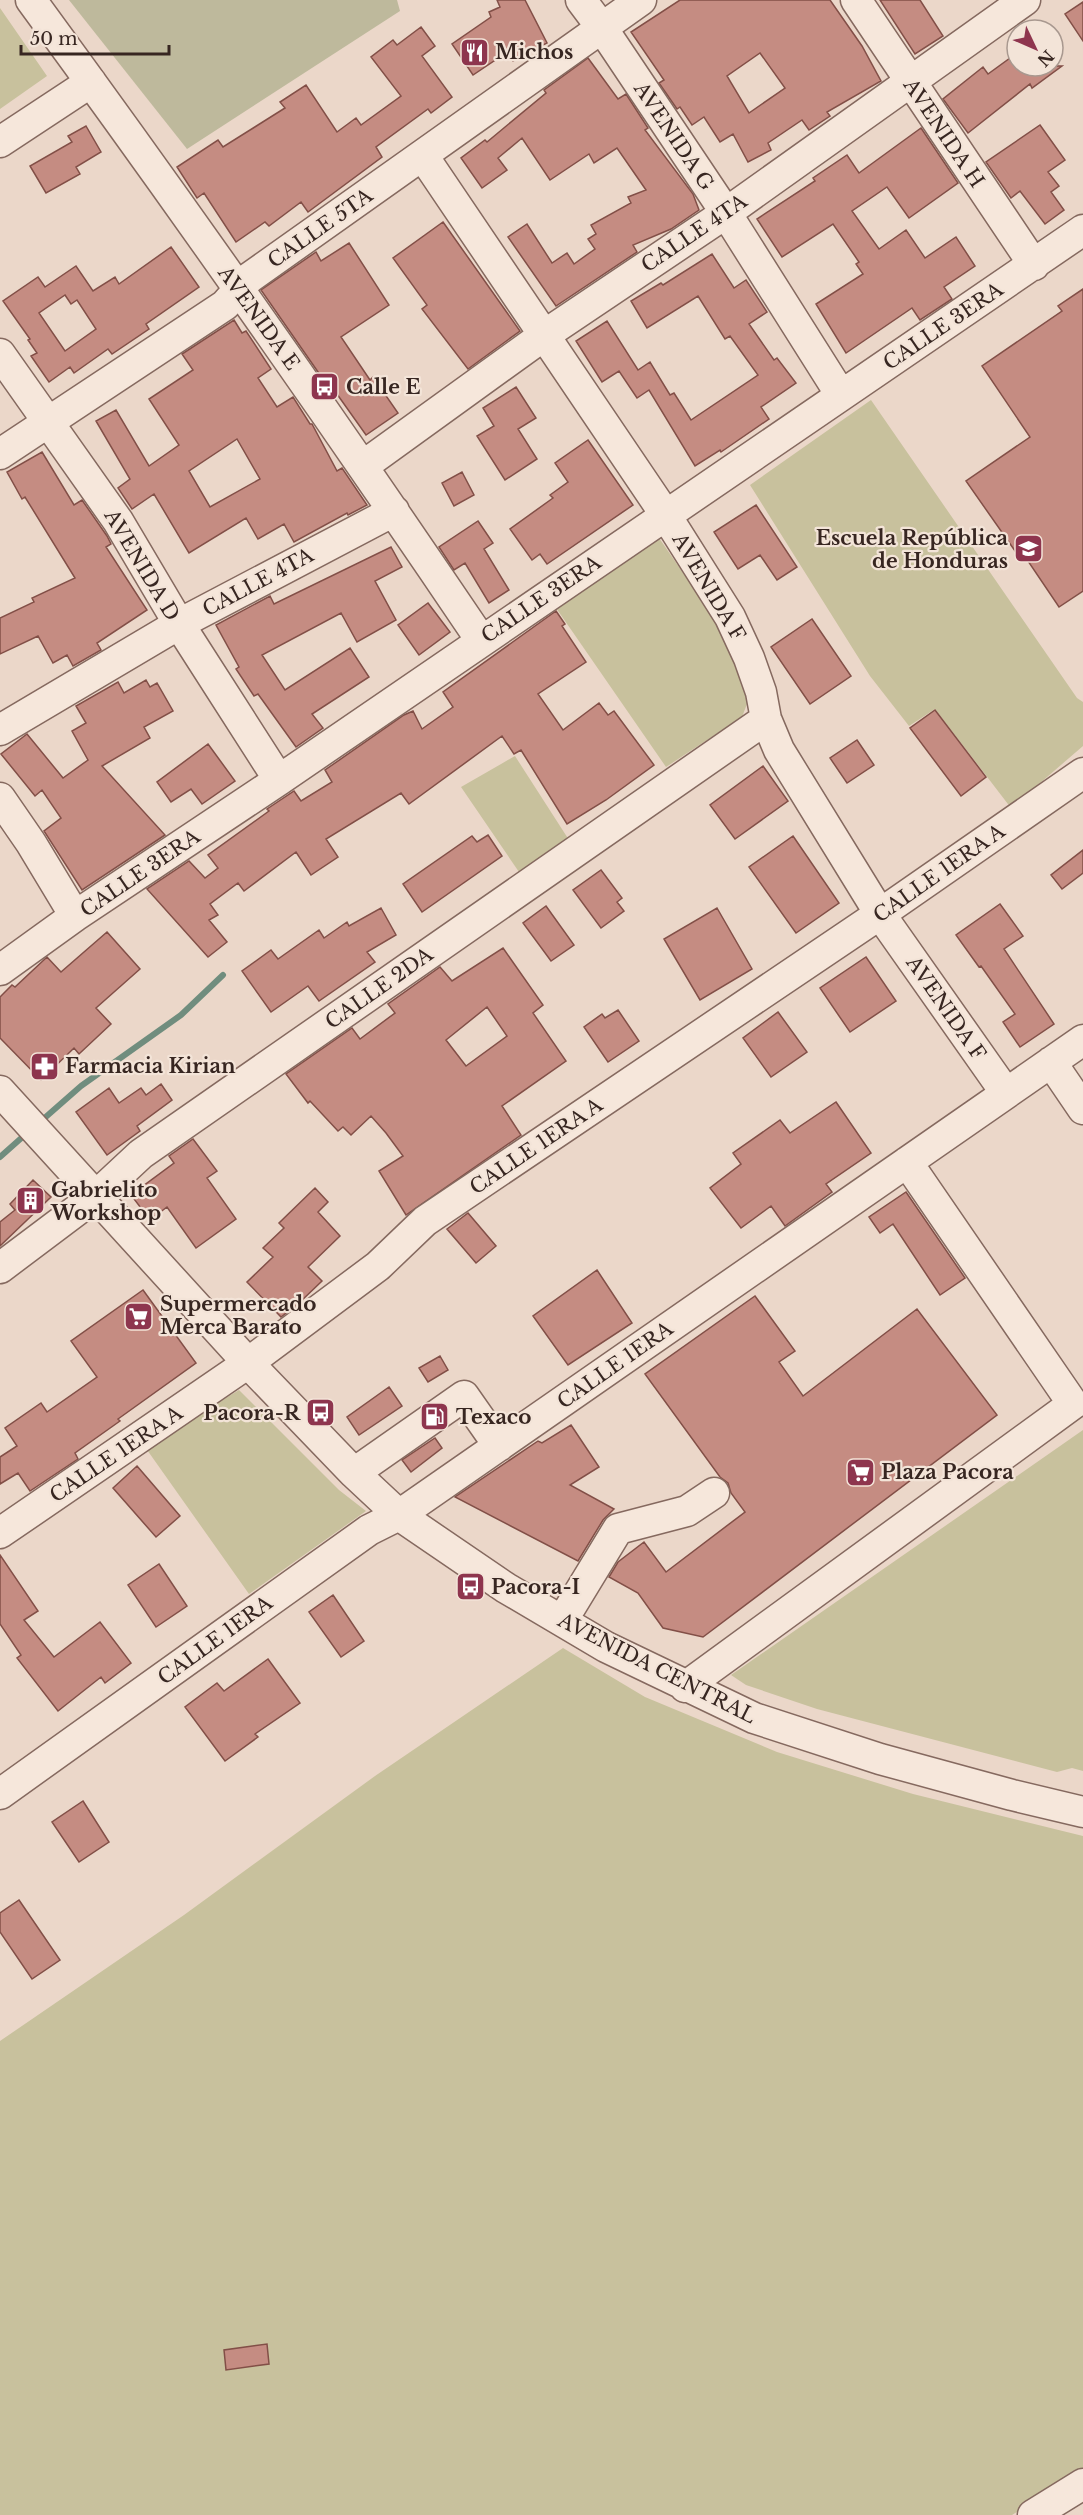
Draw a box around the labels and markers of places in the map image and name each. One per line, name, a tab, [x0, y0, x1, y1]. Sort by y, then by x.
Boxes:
restaurant icon: Michos	[458, 36, 490, 68]
place label: Michos	[495, 40, 573, 64]
bus stop icon: Calle E	[309, 371, 341, 403]
place label: Calle E	[346, 375, 420, 399]
place label: Escuela República de Honduras	[816, 526, 1009, 573]
school or university icon: Escuela República de Honduras	[1013, 533, 1045, 565]
pharmacy icon: Farmacia Kirian	[28, 1050, 60, 1082]
place label: Farmacia Kirian	[65, 1054, 236, 1078]
place label: Gabrielito Workshop	[50, 1178, 161, 1225]
building icon: Gabrielito Workshop	[14, 1185, 46, 1217]
place label: Supermercado Merca Barato	[160, 1292, 316, 1339]
supermarket icon: Supermercado Merca Barato	[123, 1300, 155, 1332]
bus stop icon: Pacora-R	[305, 1397, 337, 1429]
place label: Pacora-R	[203, 1401, 301, 1425]
fuel station icon: Texaco	[419, 1401, 451, 1433]
place label: Texaco	[456, 1405, 531, 1429]
supermarket icon: Plaza Pacora	[844, 1456, 876, 1488]
place label: Plaza Pacora	[881, 1460, 1014, 1484]
bus stop icon: Pacora-I	[454, 1571, 486, 1603]
place label: Pacora-I	[491, 1575, 580, 1599]

